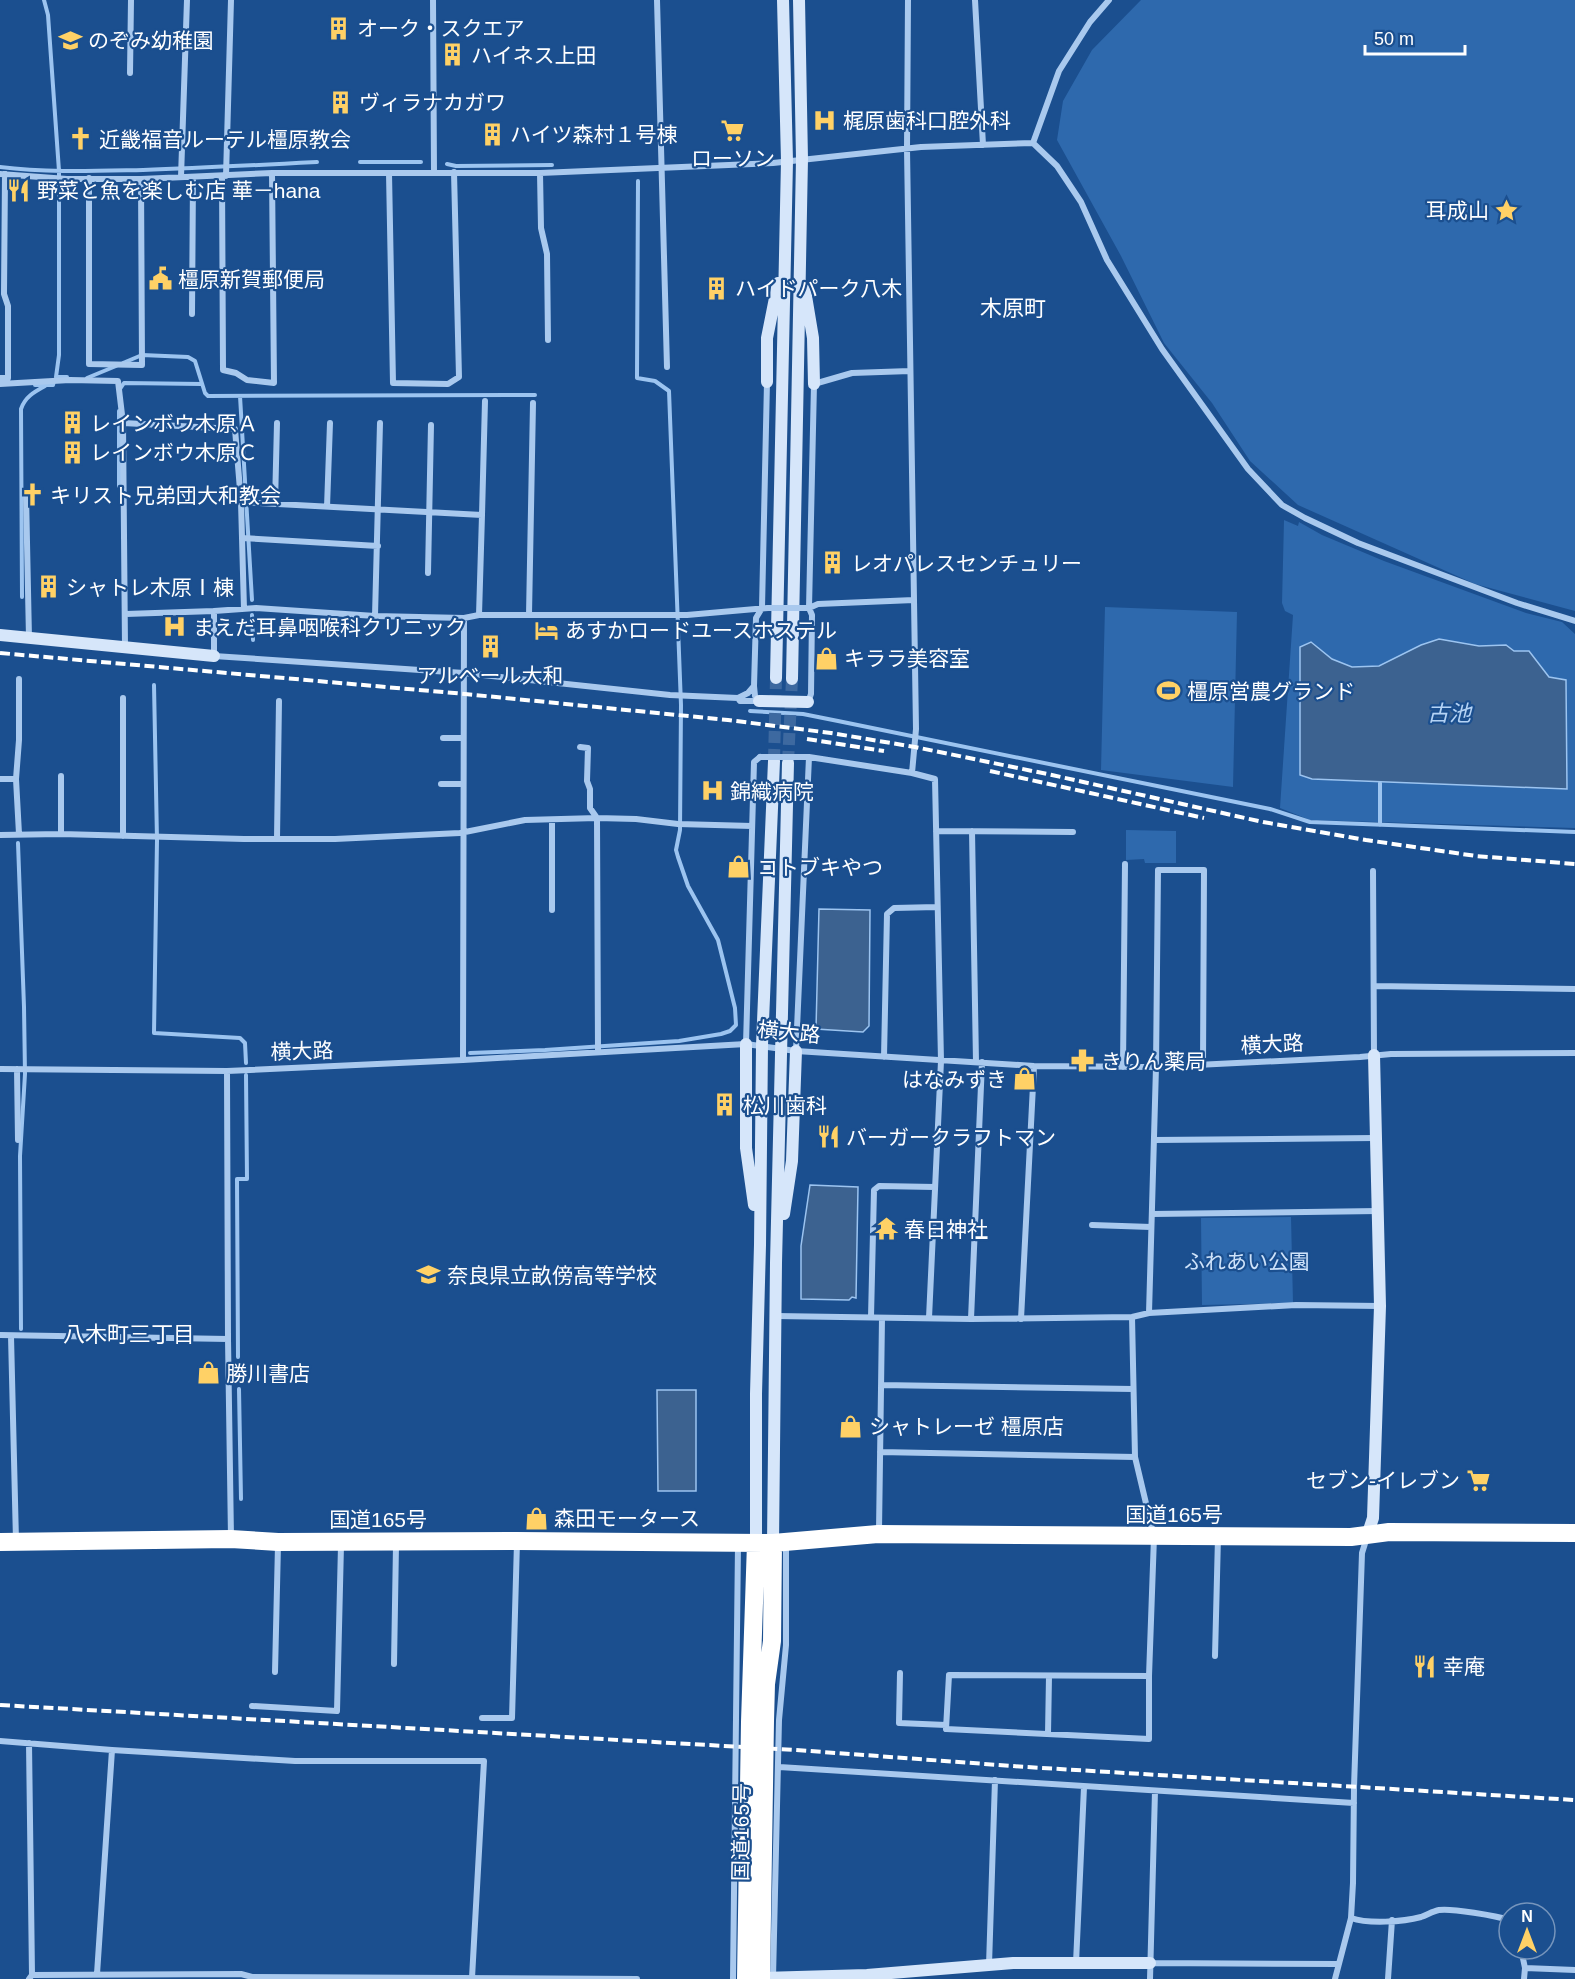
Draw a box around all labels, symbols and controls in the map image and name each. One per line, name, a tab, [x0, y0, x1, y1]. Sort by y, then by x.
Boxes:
building icon: オーク・スクエア	[326, 15, 352, 41]
place label: オーク・スクエア	[357, 17, 525, 40]
scale bar	[1365, 18, 1466, 56]
school or university icon: のぞみ幼稚園	[57, 27, 83, 53]
place label: のぞみ幼稚園	[88, 29, 214, 52]
text: 50 m	[1374, 29, 1414, 49]
building icon: ハイネス上田	[440, 42, 466, 68]
place label: ハイネス上田	[471, 44, 597, 67]
building icon: ヴィラナカガワ	[328, 89, 354, 115]
place label: ヴィラナカガワ	[359, 91, 506, 114]
hospital icon: 梶原歯科口腔外科	[812, 107, 838, 133]
place label: 梶原歯科口腔外科	[843, 109, 1011, 132]
supermarket icon: ローソン	[720, 117, 746, 143]
building icon: ハイツ森村１号棟	[479, 121, 505, 147]
place label: ハイツ森村１号棟	[510, 123, 678, 146]
church icon: 近畿福音ルーテル橿原教会	[68, 126, 94, 152]
place label: 近畿福音ルーテル橿原教会	[99, 128, 351, 151]
place label: ローソン	[691, 147, 775, 170]
restaurant icon: 野菜と魚を楽しむ店 華－hana	[6, 177, 32, 203]
place label: 野菜と魚を楽しむ店 華－hana	[37, 179, 321, 202]
place icon: 耳成山	[1494, 197, 1520, 223]
place label: 耳成山	[1426, 199, 1489, 222]
public building icon: 橿原新賀郵便局	[147, 266, 173, 292]
place label: 橿原新賀郵便局	[178, 268, 325, 291]
building icon: ハイドパーク八木	[704, 275, 730, 301]
place label: ハイドパーク八木	[735, 277, 903, 300]
district label: 木原町	[980, 296, 1046, 321]
building icon: レインボウ木原Ａ	[59, 410, 85, 436]
place label: レインボウ木原Ａ	[90, 412, 258, 435]
building icon: レインボウ木原Ｃ	[59, 439, 85, 465]
place label: レインボウ木原Ｃ	[90, 441, 258, 464]
church icon: キリスト兄弟団大和教会	[19, 482, 45, 508]
place label: キリスト兄弟団大和教会	[50, 484, 281, 507]
building icon: レオパレスセンチュリー	[820, 550, 846, 576]
place label: レオパレスセンチュリー	[851, 552, 1082, 575]
building icon: シャトレ木原Ⅰ棟	[35, 574, 61, 600]
place label: シャトレ木原Ⅰ棟	[66, 576, 234, 599]
hospital icon: まえだ耳鼻咽喉科クリニック	[162, 614, 188, 640]
place label: まえだ耳鼻咽喉科クリニック	[193, 616, 466, 639]
hotel icon: あすかロードユースホステル	[534, 617, 560, 643]
place label: あすかロードユースホステル	[565, 619, 837, 642]
building icon: アルベール大和	[477, 634, 503, 660]
shop icon: キララ美容室	[813, 645, 839, 671]
place label: キララ美容室	[844, 647, 970, 670]
place label: アルベール大和	[417, 664, 563, 687]
sports icon: 橿原営農グランド	[1156, 678, 1182, 704]
place label: 橿原営農グランド	[1187, 680, 1355, 703]
water label: 古池	[1427, 701, 1473, 726]
hospital icon: 錦織病院	[699, 778, 725, 804]
place label: 錦織病院	[730, 780, 814, 803]
shop icon: コトブキやつ	[726, 854, 752, 880]
place label: コトブキやつ	[757, 856, 883, 879]
street label: 横大路	[756, 1017, 822, 1047]
street label: 横大路	[1240, 1031, 1304, 1057]
street label: 横大路	[270, 1038, 334, 1064]
pharmacy icon: きりん薬局	[1070, 1048, 1096, 1074]
place label: きりん薬局	[1101, 1050, 1206, 1073]
shop icon: はなみずき	[1012, 1066, 1038, 1092]
place label: はなみずき	[902, 1068, 1007, 1091]
building icon: 松川歯科	[712, 1092, 738, 1118]
place label: 松川歯科	[743, 1094, 827, 1117]
restaurant icon: バーガークラフトマン	[815, 1124, 841, 1150]
place label: バーガークラフトマン	[846, 1126, 1056, 1149]
temple icon: 春日神社	[873, 1216, 899, 1242]
place label: 春日神社	[904, 1218, 988, 1241]
park label: ふれあい公園	[1184, 1250, 1310, 1273]
school or university icon: 奈良県立畝傍高等学校	[416, 1262, 442, 1288]
place label: 奈良県立畝傍高等学校	[447, 1264, 657, 1287]
district label: 八木町三丁目	[63, 1322, 195, 1347]
shop icon: 勝川書店	[195, 1360, 221, 1386]
place label: 勝川書店	[226, 1362, 310, 1385]
shop icon: シャトレーゼ 橿原店	[838, 1413, 864, 1439]
place label: シャトレーゼ 橿原店	[869, 1415, 1064, 1438]
supermarket icon: セブン-イレブン	[1465, 1467, 1491, 1493]
place label: セブン-イレブン	[1306, 1469, 1460, 1492]
street label: 国道165号	[1125, 1503, 1223, 1526]
shop icon: 森田モータース	[523, 1505, 549, 1531]
place label: 森田モータース	[554, 1507, 700, 1530]
street label: 国道165号	[329, 1508, 427, 1531]
restaurant icon: 幸庵	[1412, 1653, 1438, 1679]
place label: 幸庵	[1443, 1655, 1485, 1678]
street label: 国道165号	[729, 1783, 753, 1881]
north arrow	[1497, 1901, 1557, 1961]
text: N	[1521, 1908, 1533, 1925]

